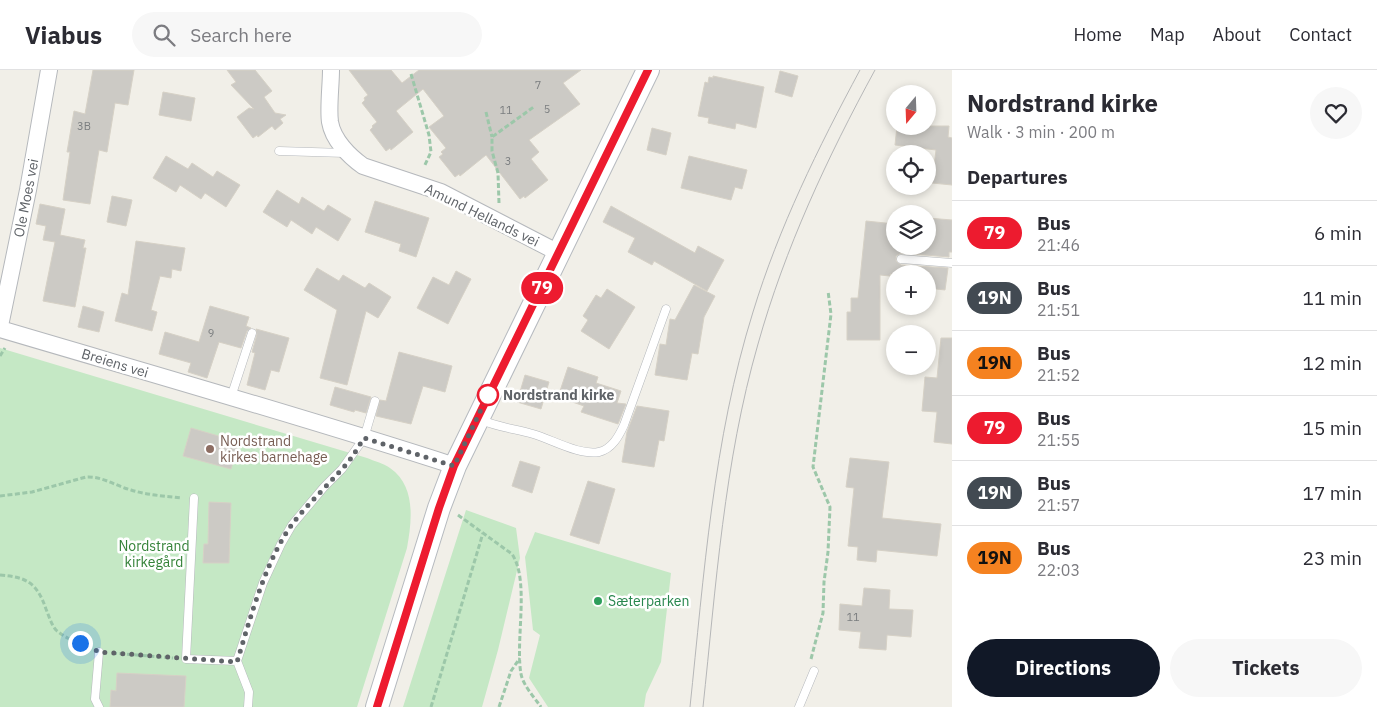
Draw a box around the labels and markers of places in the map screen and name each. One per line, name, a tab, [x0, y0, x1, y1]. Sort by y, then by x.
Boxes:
marker: Nordstrand kirke	[477, 384, 499, 406]
place label: Nordstrand kirke	[503, 386, 614, 404]
place label: Nordstrand kirkes barnehage	[220, 432, 328, 466]
marker: Nordstrand kirkes barnehage	[204, 443, 216, 455]
place label: Sæterparken	[608, 592, 689, 610]
marker: Sæterparken	[592, 595, 604, 607]

